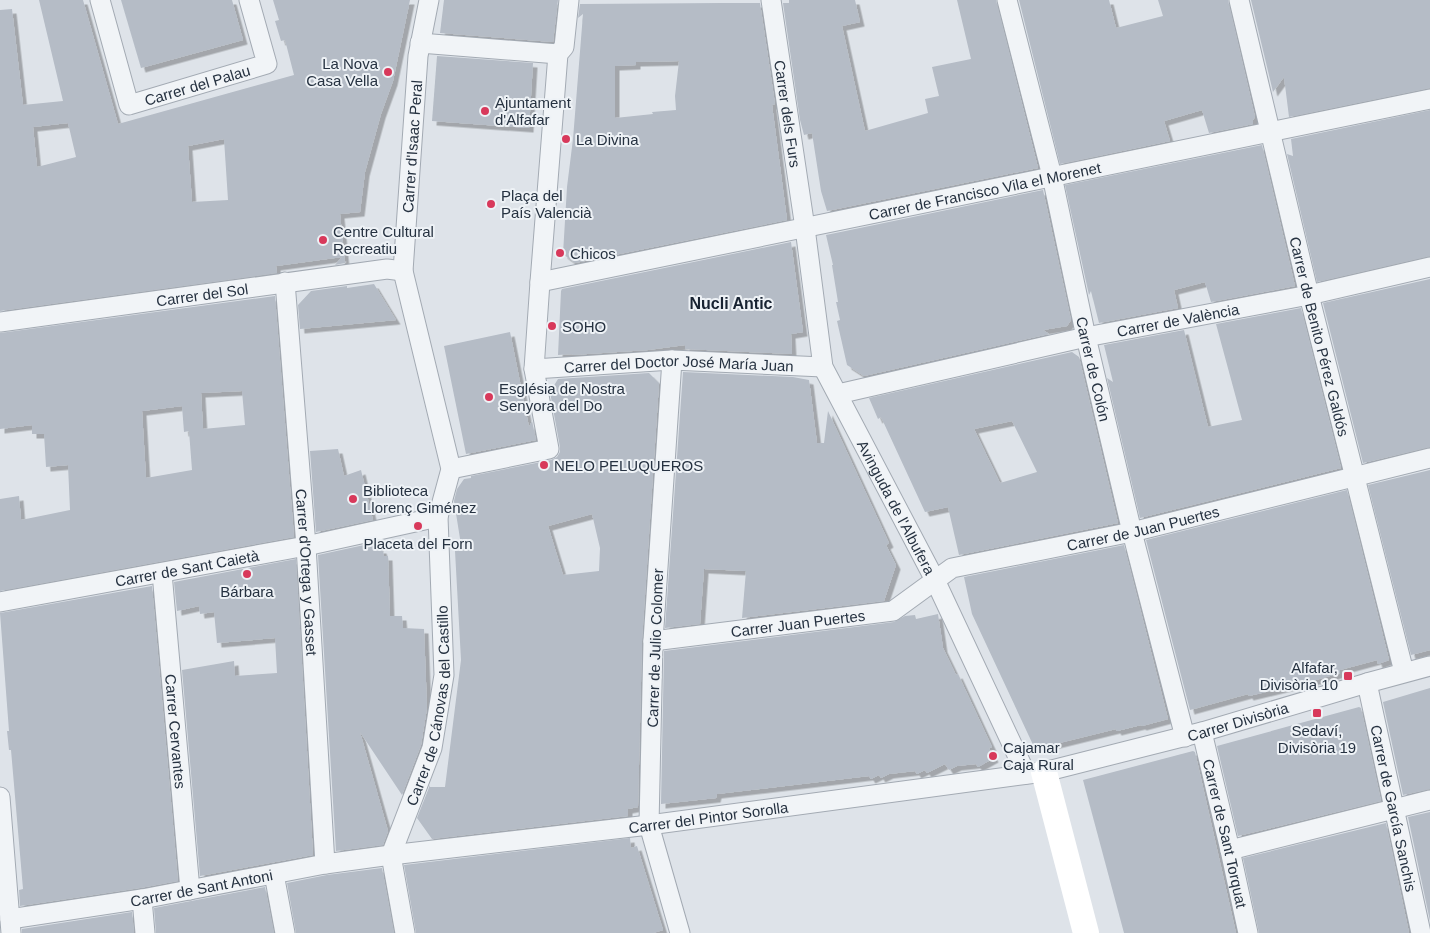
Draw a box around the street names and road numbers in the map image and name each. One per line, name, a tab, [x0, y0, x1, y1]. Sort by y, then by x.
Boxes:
street label: Carrer dels Furs	[772, 59, 804, 169]
street label: Carrer del Palau	[142, 61, 252, 108]
street label: Carrer d'Isaac Peral	[399, 80, 425, 213]
street label: Carrer de Francisco Vila el Morenet	[867, 158, 1103, 223]
street label: Carrer de Benito Pérez Galdós	[1287, 235, 1353, 438]
street label: Carrer del Sol	[155, 280, 249, 309]
street label: Carrer de València	[1115, 300, 1241, 340]
street label: Carrer de Colón	[1073, 315, 1114, 423]
street label: Carrer del Doctor José María Juan	[563, 351, 794, 376]
street label: Avinguda de l'Albufera	[854, 437, 939, 578]
street label: Carrer d'Ortega y Gasset	[293, 488, 321, 657]
street label: Carrer de Juan Puertes	[1065, 502, 1221, 553]
street label: Carrer de Sant Caietà	[114, 546, 261, 589]
street label: Carrer de Julio Colomer	[644, 568, 666, 728]
street label: Carrer de Cánovas del Castillo	[402, 605, 453, 808]
street label: Carrer Juan Puertes	[730, 606, 866, 640]
street label: Carrer Cervantes	[162, 673, 190, 789]
street label: Carrer Divisòria	[1186, 698, 1291, 744]
street label: Carrer de García Sanchis	[1368, 723, 1420, 893]
street label: Carrer de Sant Torquat	[1200, 757, 1251, 910]
street label: Carrer del Pintor Sorolla	[627, 798, 790, 836]
street label: Carrer de Sant Antoni	[129, 866, 274, 909]

